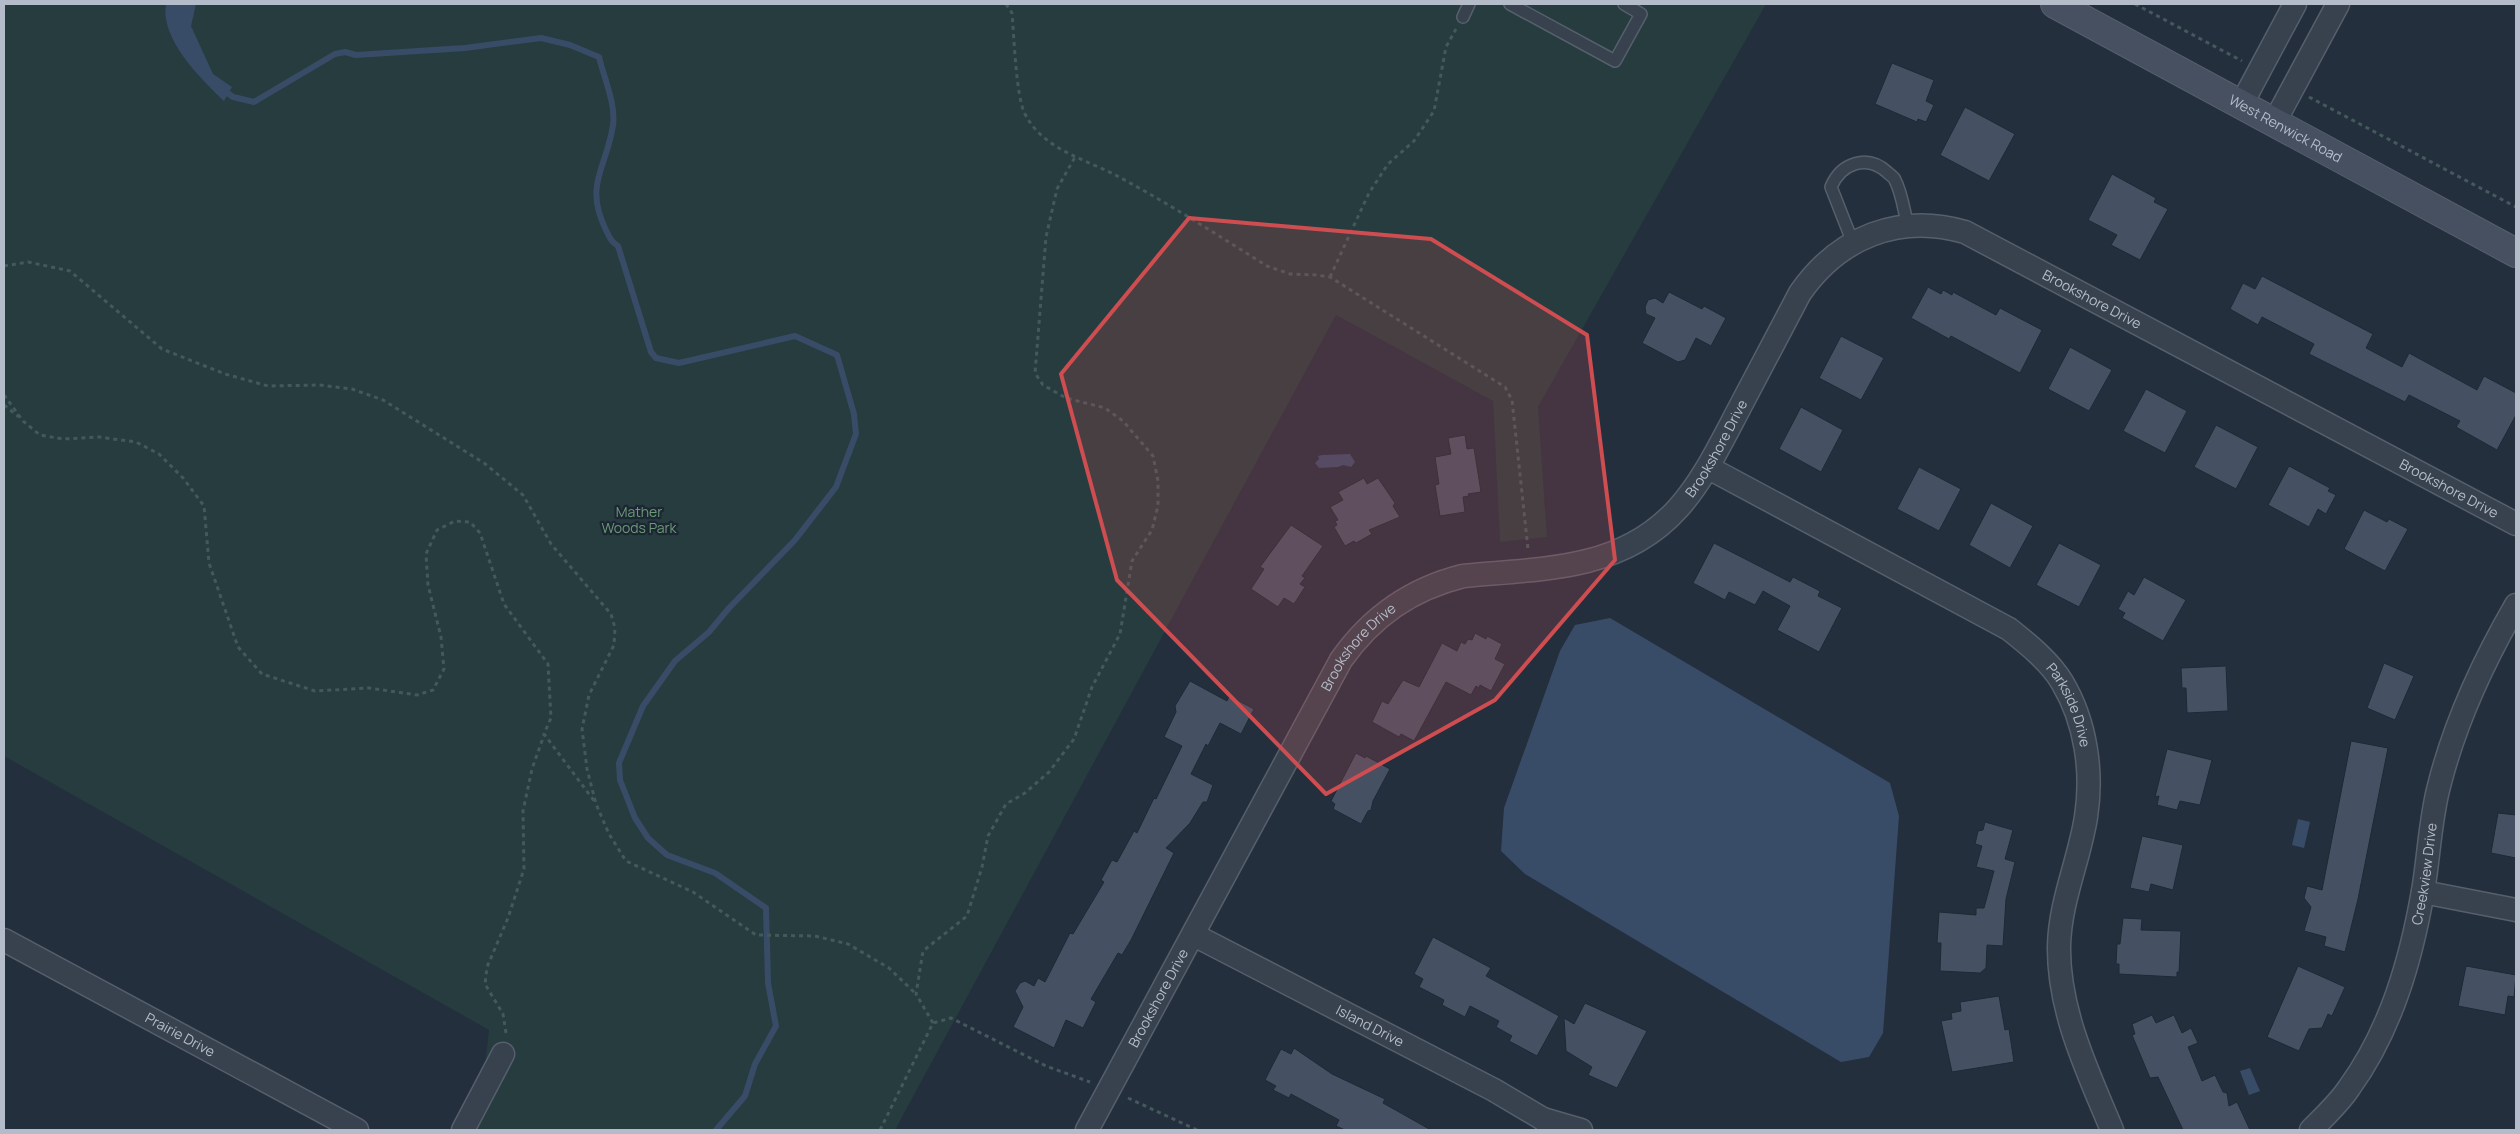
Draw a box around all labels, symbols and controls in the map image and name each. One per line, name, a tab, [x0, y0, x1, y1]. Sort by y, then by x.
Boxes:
street label: West Renwick Road	[2226, 90, 2346, 166]
street label: Brookshore Drive	[2039, 265, 2145, 333]
street label: Brookshore Drive	[1681, 396, 1751, 501]
street label: Brookshore Drive	[2396, 454, 2502, 522]
park label: Mather Woods Park	[601, 502, 678, 537]
street label: Brookshore Drive	[1316, 598, 1399, 694]
street label: Parkside Drive	[2043, 659, 2095, 749]
street label: Creekview Drive	[2407, 822, 2441, 927]
street label: Brookshore Drive	[1123, 945, 1192, 1051]
street label: Island Drive	[1333, 1000, 1407, 1051]
street label: Prairie Drive	[142, 1008, 219, 1061]

